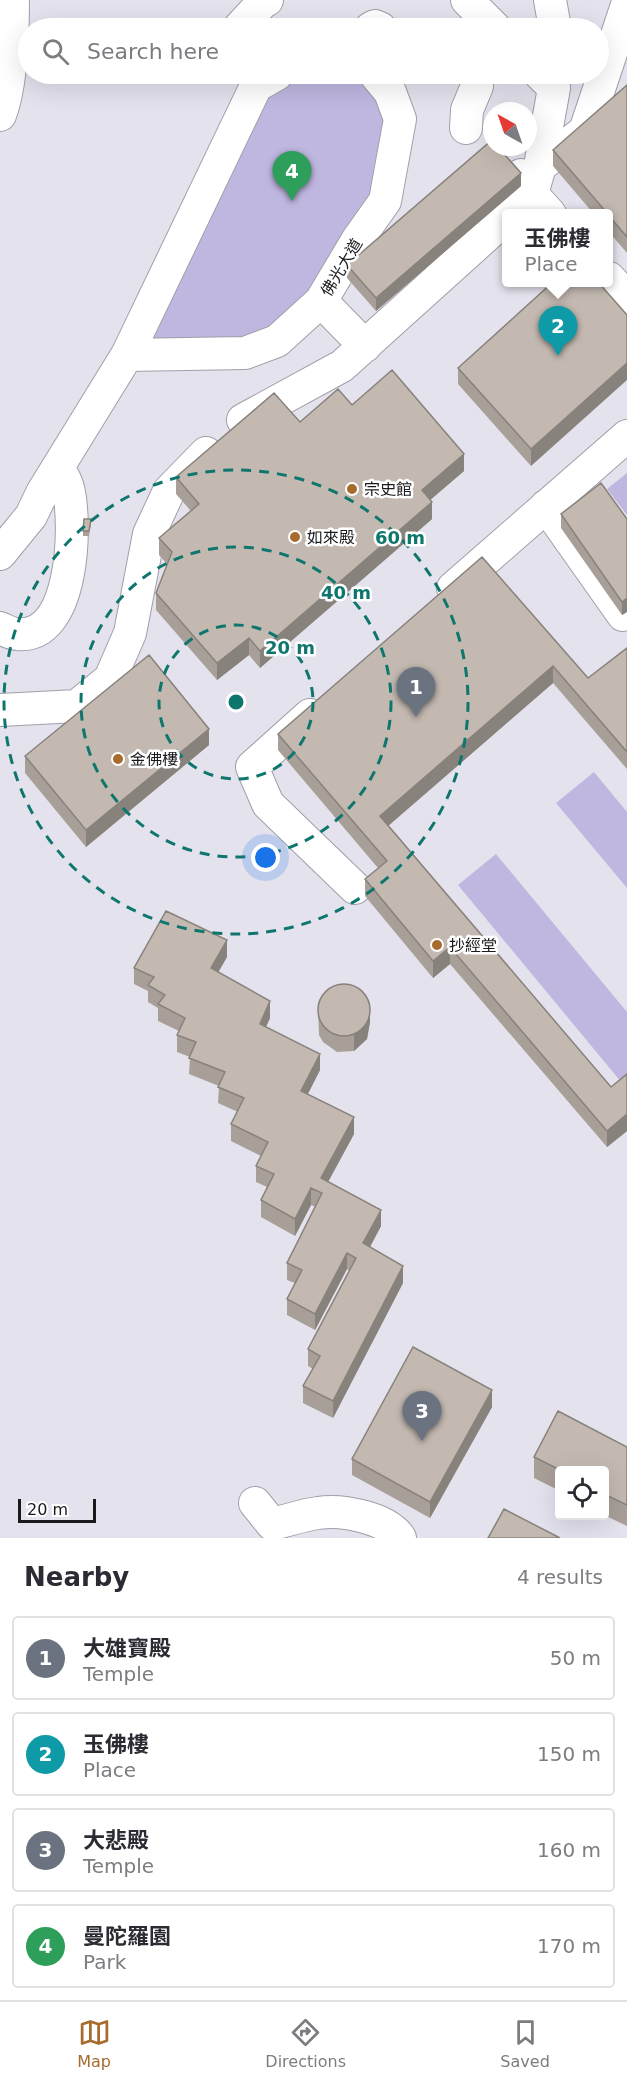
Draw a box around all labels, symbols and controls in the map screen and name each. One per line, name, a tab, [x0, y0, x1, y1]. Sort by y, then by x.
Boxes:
search box	[18, 18, 609, 84]
icon: search	[39, 35, 72, 68]
text: Search here	[87, 39, 219, 64]
north arrow	[483, 102, 537, 156]
pin: 4	[272, 152, 312, 201]
popup	[502, 209, 613, 287]
text: 玉佛樓	[524, 226, 591, 251]
street label: 佛光大道	[317, 235, 366, 300]
text: Place	[524, 252, 578, 276]
pin: 2	[538, 306, 578, 356]
place label: 宗史館	[364, 480, 412, 499]
marker: 宗史館	[345, 482, 359, 496]
text: 60 m	[375, 527, 425, 548]
place label: 如來殿	[307, 528, 355, 547]
marker: 如來殿	[288, 530, 302, 544]
text: 40 m	[321, 582, 371, 603]
text: 20 m	[265, 637, 315, 658]
pin: 1	[396, 668, 436, 717]
centre of rings	[226, 692, 246, 712]
place label: 金佛樓	[130, 750, 178, 769]
marker: 金佛樓	[111, 752, 125, 766]
your location	[251, 843, 280, 872]
place label: 抄經堂	[449, 936, 497, 955]
marker: 抄經堂	[430, 938, 444, 952]
pin: 3	[402, 1392, 442, 1441]
map controls	[555, 1466, 609, 1520]
button: locate	[555, 1466, 609, 1520]
scale bar	[18, 1496, 96, 1524]
text: 20 m	[27, 1500, 68, 1519]
text: Nearby	[24, 1562, 129, 1592]
text: 4 results	[517, 1565, 603, 1589]
text: 大雄寶殿	[83, 1636, 171, 1661]
text: 1	[39, 1646, 52, 1670]
text: 50 m	[550, 1646, 601, 1670]
text: Temple	[83, 1662, 154, 1686]
text: 玉佛樓	[83, 1732, 149, 1757]
text: 2	[39, 1742, 52, 1766]
text: 150 m	[537, 1742, 601, 1766]
text: Place	[83, 1758, 136, 1782]
text: 大悲殿	[83, 1828, 149, 1853]
text: 3	[39, 1838, 52, 1862]
text: 160 m	[537, 1838, 601, 1862]
text: Temple	[83, 1854, 154, 1878]
text: 曼陀羅園	[83, 1924, 171, 1949]
text: 4	[39, 1934, 52, 1958]
text: 170 m	[537, 1934, 601, 1958]
text: Park	[83, 1950, 126, 1974]
tab: Map	[77, 2016, 111, 2071]
tab: Directions	[265, 2016, 346, 2071]
tab: Saved	[500, 2016, 550, 2071]

